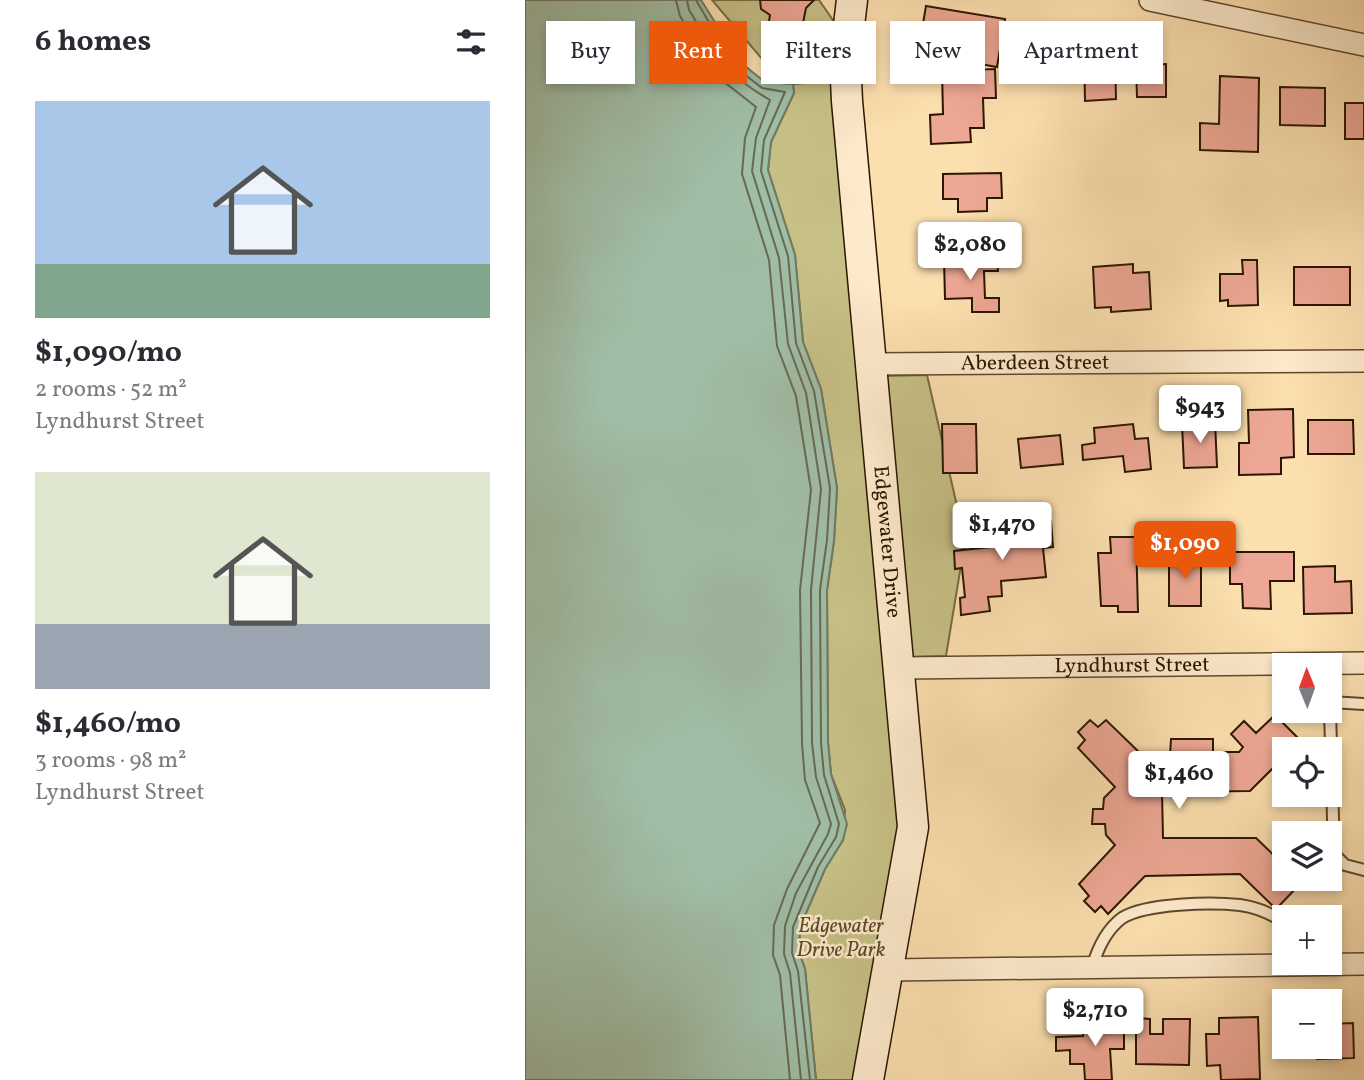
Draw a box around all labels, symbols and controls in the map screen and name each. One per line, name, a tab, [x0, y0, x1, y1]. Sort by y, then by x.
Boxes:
text: 6 homes	[35, 21, 151, 63]
chip: Buy	[546, 21, 635, 84]
chip: Rent	[649, 21, 747, 84]
chip: Filters	[761, 21, 876, 84]
chip: New	[890, 21, 985, 84]
chip: Apartment	[999, 21, 1163, 84]
icon: filters	[452, 23, 490, 61]
icon: home	[200, 147, 326, 273]
pin: $2,080	[913, 222, 1027, 282]
text: $2,080	[934, 229, 1006, 261]
text: $1,090/mo	[35, 332, 182, 374]
street label: Aberdeen Street	[961, 348, 1109, 378]
text: 2 rooms · 52 m²	[35, 374, 187, 406]
pin: $943	[1159, 386, 1241, 445]
text: $943	[1175, 392, 1225, 424]
text: Lyndhurst Street	[35, 406, 205, 438]
street label: Edgewater Drive	[866, 464, 908, 619]
pin: $1,470	[945, 503, 1059, 562]
text: $1,470	[969, 509, 1035, 541]
icon: home	[200, 518, 326, 644]
pin: $1,090	[1128, 522, 1242, 581]
text: $1,090	[1150, 528, 1220, 560]
street label: Lyndhurst Street	[1054, 650, 1210, 681]
north arrow	[1272, 653, 1342, 723]
map controls	[1272, 653, 1342, 1059]
text: $1,460/mo	[35, 703, 181, 745]
button: locate	[1272, 737, 1342, 807]
text: 3 rooms · 98 m²	[35, 745, 187, 777]
pin: $1,460	[1122, 752, 1236, 811]
text: $1,460	[1144, 758, 1214, 790]
text: Lyndhurst Street	[35, 777, 205, 809]
button: layers	[1272, 821, 1342, 891]
button: +	[1272, 905, 1342, 975]
park label: Edgewater Drive Park	[797, 912, 886, 965]
pin: $2,710	[1038, 988, 1152, 1048]
button: −	[1272, 989, 1342, 1059]
text: $2,710	[1062, 995, 1128, 1027]

